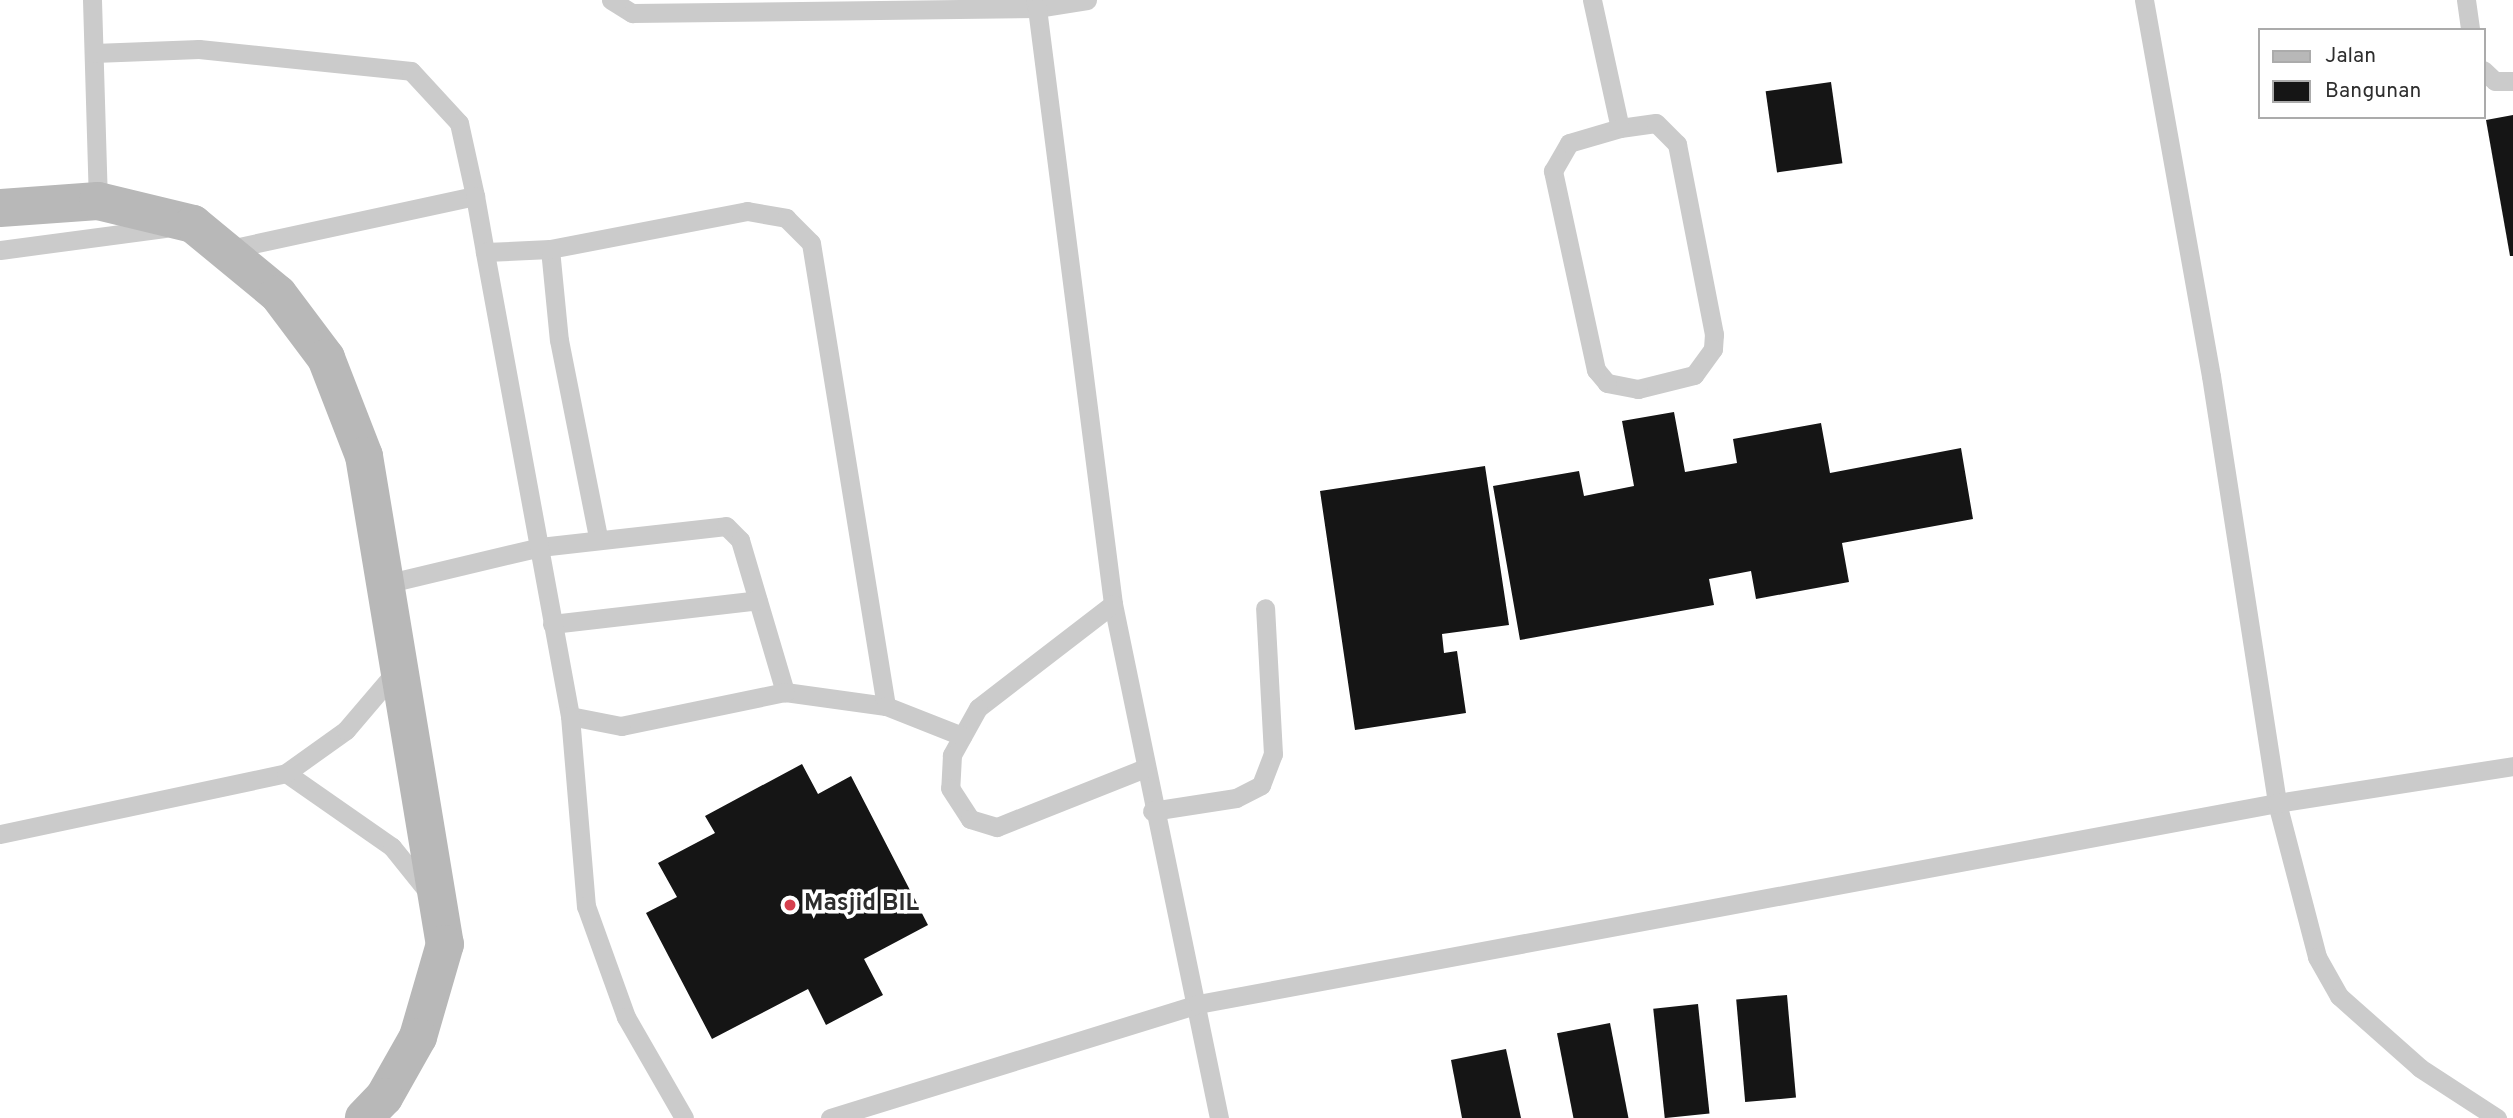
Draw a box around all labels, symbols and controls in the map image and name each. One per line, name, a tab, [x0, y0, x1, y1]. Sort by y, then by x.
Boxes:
legend	[2258, 28, 2485, 119]
text: Jalan	[2325, 43, 2376, 70]
text: Bangunan	[2325, 78, 2421, 105]
place label: Masjid BIL	[804, 891, 919, 919]
marker: Masjid BIL	[782, 897, 798, 913]

